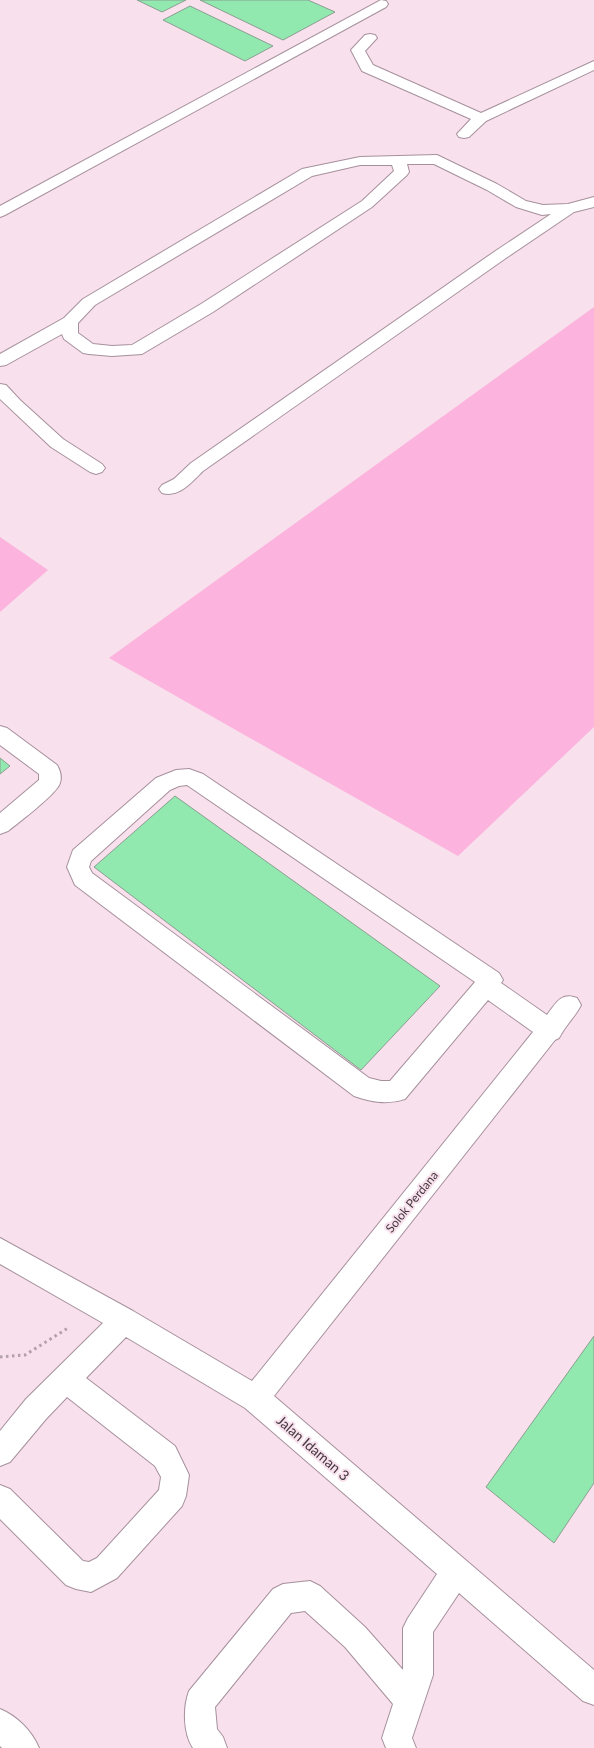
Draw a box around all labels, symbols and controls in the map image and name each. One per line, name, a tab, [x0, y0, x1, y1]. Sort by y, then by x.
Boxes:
street label: Solok Perdana	[382, 1168, 441, 1235]
street label: Jalan Idaman 3	[274, 1411, 353, 1484]

